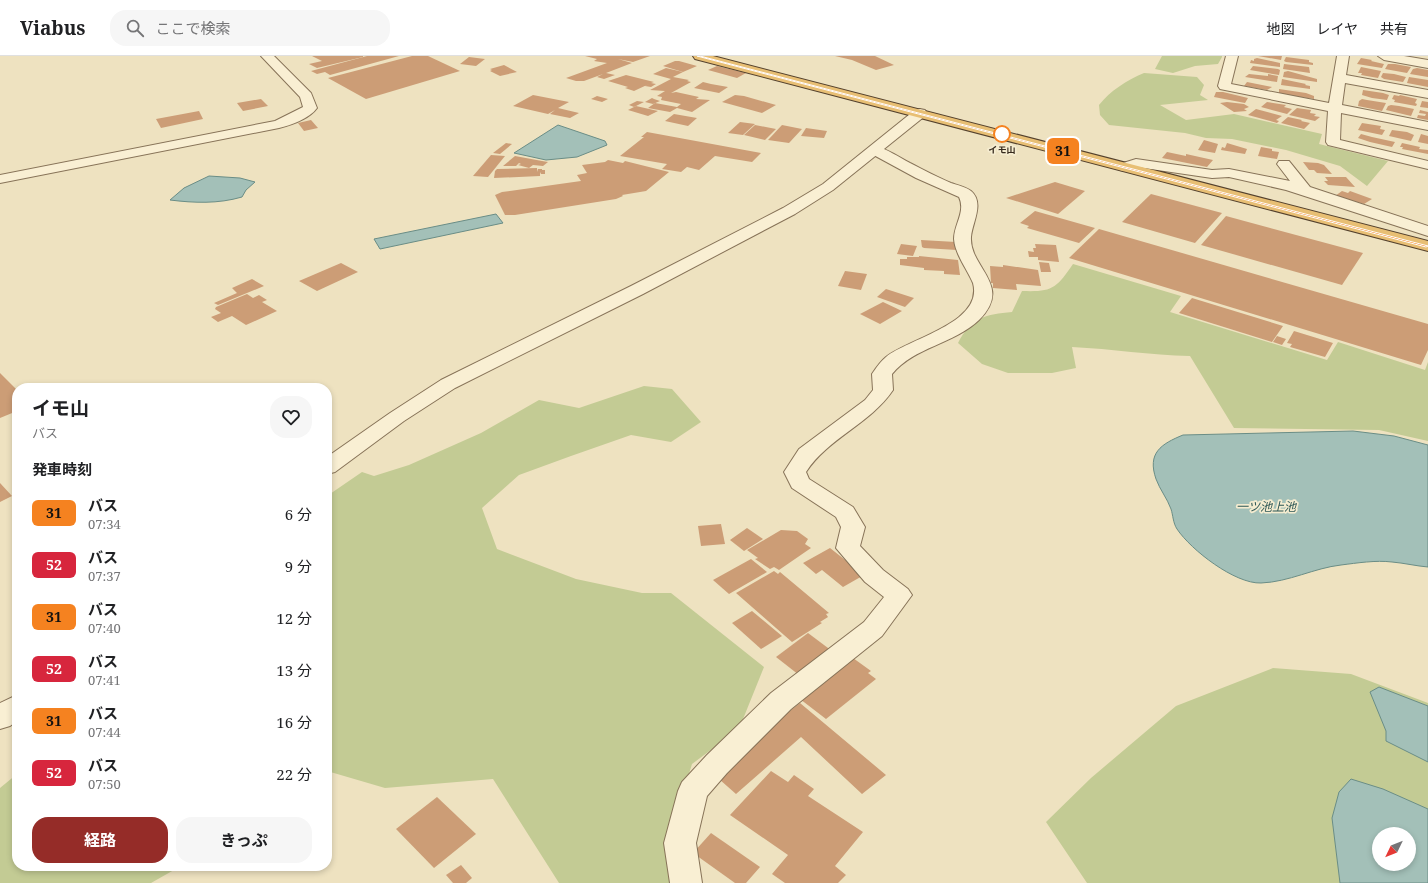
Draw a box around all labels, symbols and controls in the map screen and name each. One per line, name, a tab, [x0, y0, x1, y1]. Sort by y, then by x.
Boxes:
search box	[110, 10, 390, 46]
text: Viabus	[20, 15, 86, 41]
icon: search	[124, 17, 146, 39]
text: ここで検索	[156, 18, 231, 38]
text: 地図	[1266, 19, 1294, 38]
text: レイヤ	[1316, 19, 1358, 38]
text: 共有	[1380, 19, 1408, 38]
marker: イモ山	[993, 125, 1011, 143]
line badge: 31	[1045, 138, 1081, 164]
text: 31	[1055, 141, 1071, 160]
place label: イモ山	[988, 143, 1016, 156]
text: イモ山	[32, 395, 89, 421]
button: heart	[270, 396, 312, 438]
text: バス	[32, 424, 58, 442]
text: 発車時刻	[32, 459, 92, 479]
text: バス	[88, 495, 118, 515]
water label: 一ツ池上池	[1236, 498, 1297, 515]
text: 31	[46, 503, 62, 522]
text: 6 分	[285, 504, 312, 524]
text: 07:34	[88, 515, 121, 533]
text: バス	[88, 547, 118, 567]
text: 52	[46, 555, 62, 574]
text: 9 分	[285, 556, 312, 576]
text: 07:37	[88, 567, 121, 585]
text: バス	[88, 599, 118, 619]
text: 31	[46, 607, 62, 626]
text: 12 分	[276, 608, 312, 628]
text: 07:40	[88, 619, 121, 637]
text: バス	[88, 651, 118, 671]
text: 52	[46, 659, 62, 678]
text: 13 分	[276, 660, 312, 680]
text: 07:41	[88, 671, 121, 689]
text: バス	[88, 703, 118, 723]
text: 31	[46, 711, 62, 730]
text: 16 分	[276, 712, 312, 732]
text: 07:44	[88, 723, 121, 741]
text: バス	[88, 755, 118, 775]
text: 52	[46, 763, 62, 782]
text: 22 分	[276, 764, 312, 784]
text: 07:50	[88, 775, 121, 793]
button: 経路	[32, 817, 168, 863]
button: きっぷ	[176, 817, 312, 863]
north arrow	[1372, 827, 1416, 871]
map controls	[1372, 827, 1416, 871]

